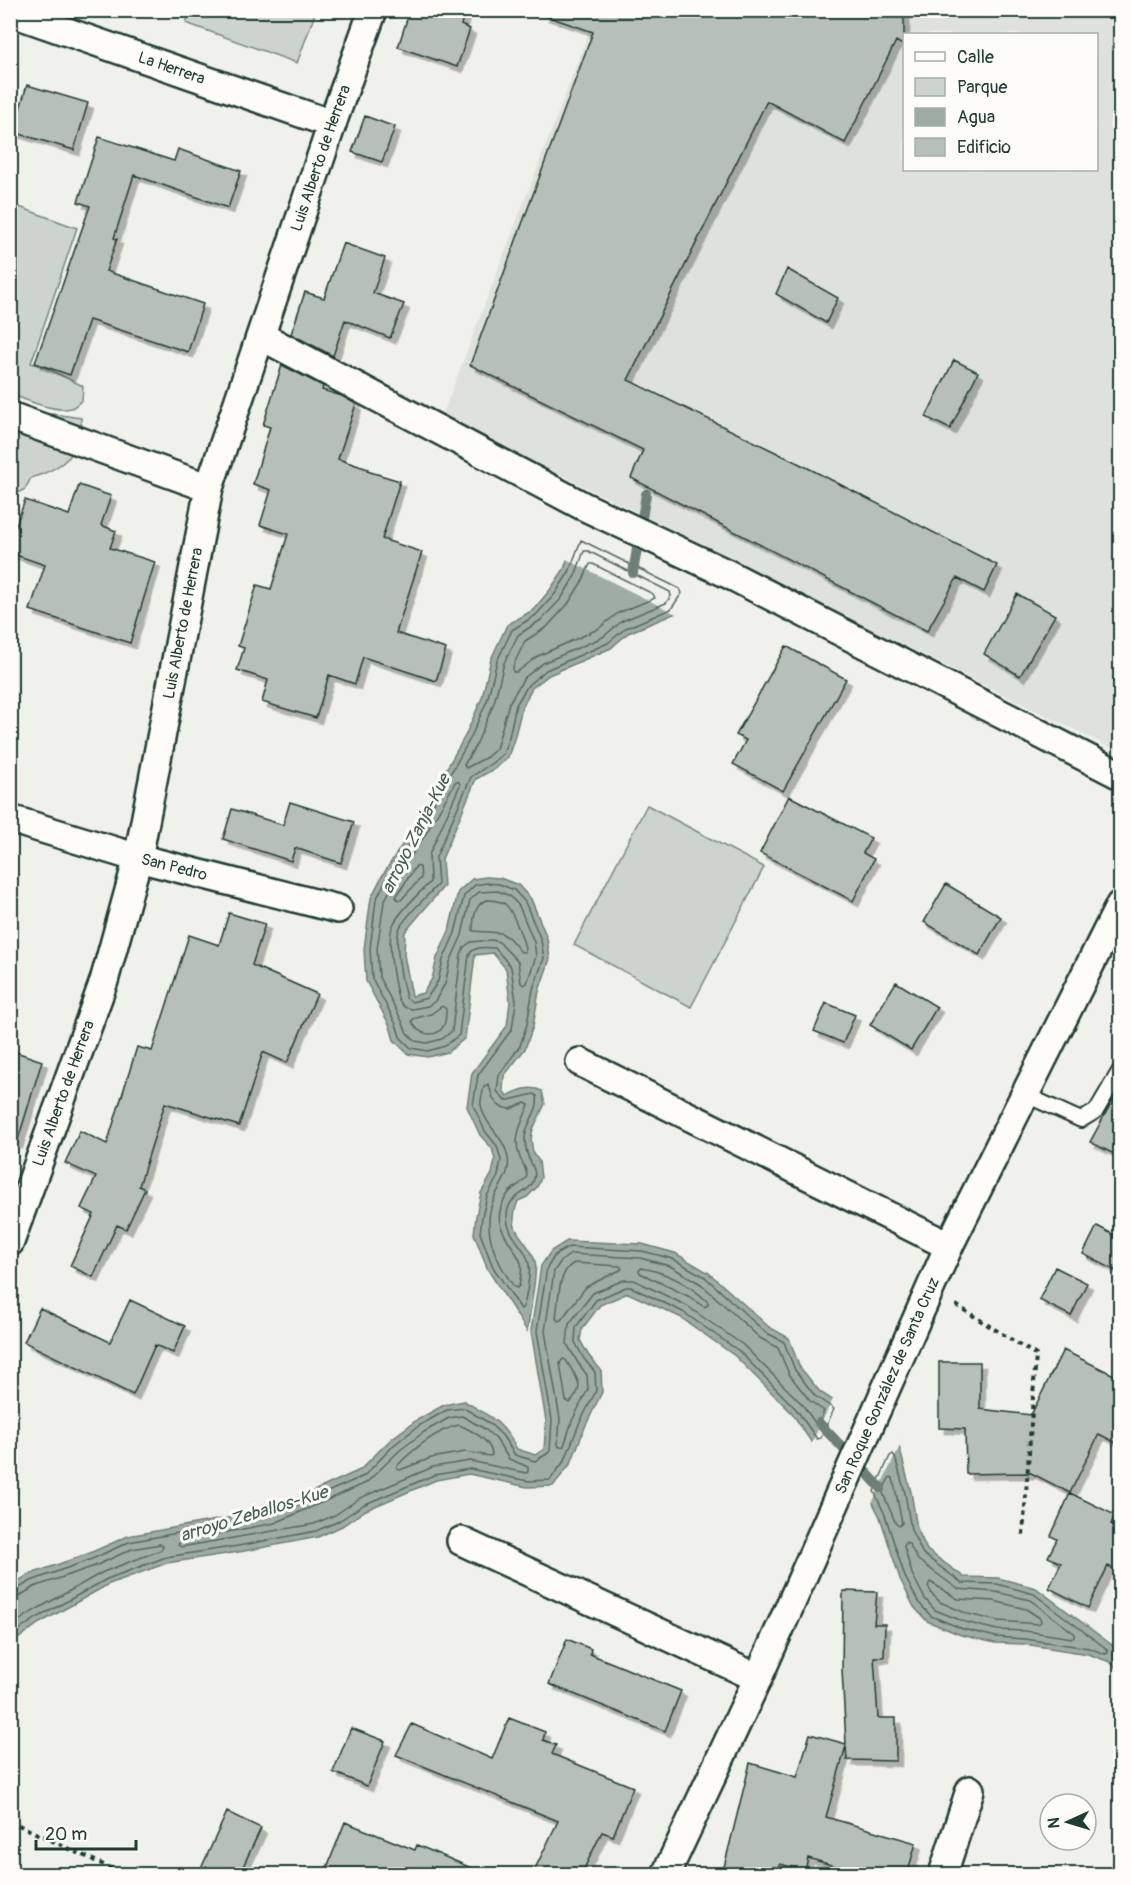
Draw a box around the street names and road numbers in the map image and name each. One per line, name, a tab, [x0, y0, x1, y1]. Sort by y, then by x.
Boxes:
street label: La Herrera	[135, 47, 208, 89]
street label: Luis Alberto de Herrera	[286, 82, 355, 234]
street label: Luis Alberto de Herrera	[159, 546, 207, 701]
street label: San Pedro	[139, 849, 210, 885]
street label: Luis Alberto de Herrera	[28, 1018, 99, 1169]
street label: San Roque González de Santa Cruz	[831, 1274, 944, 1497]

